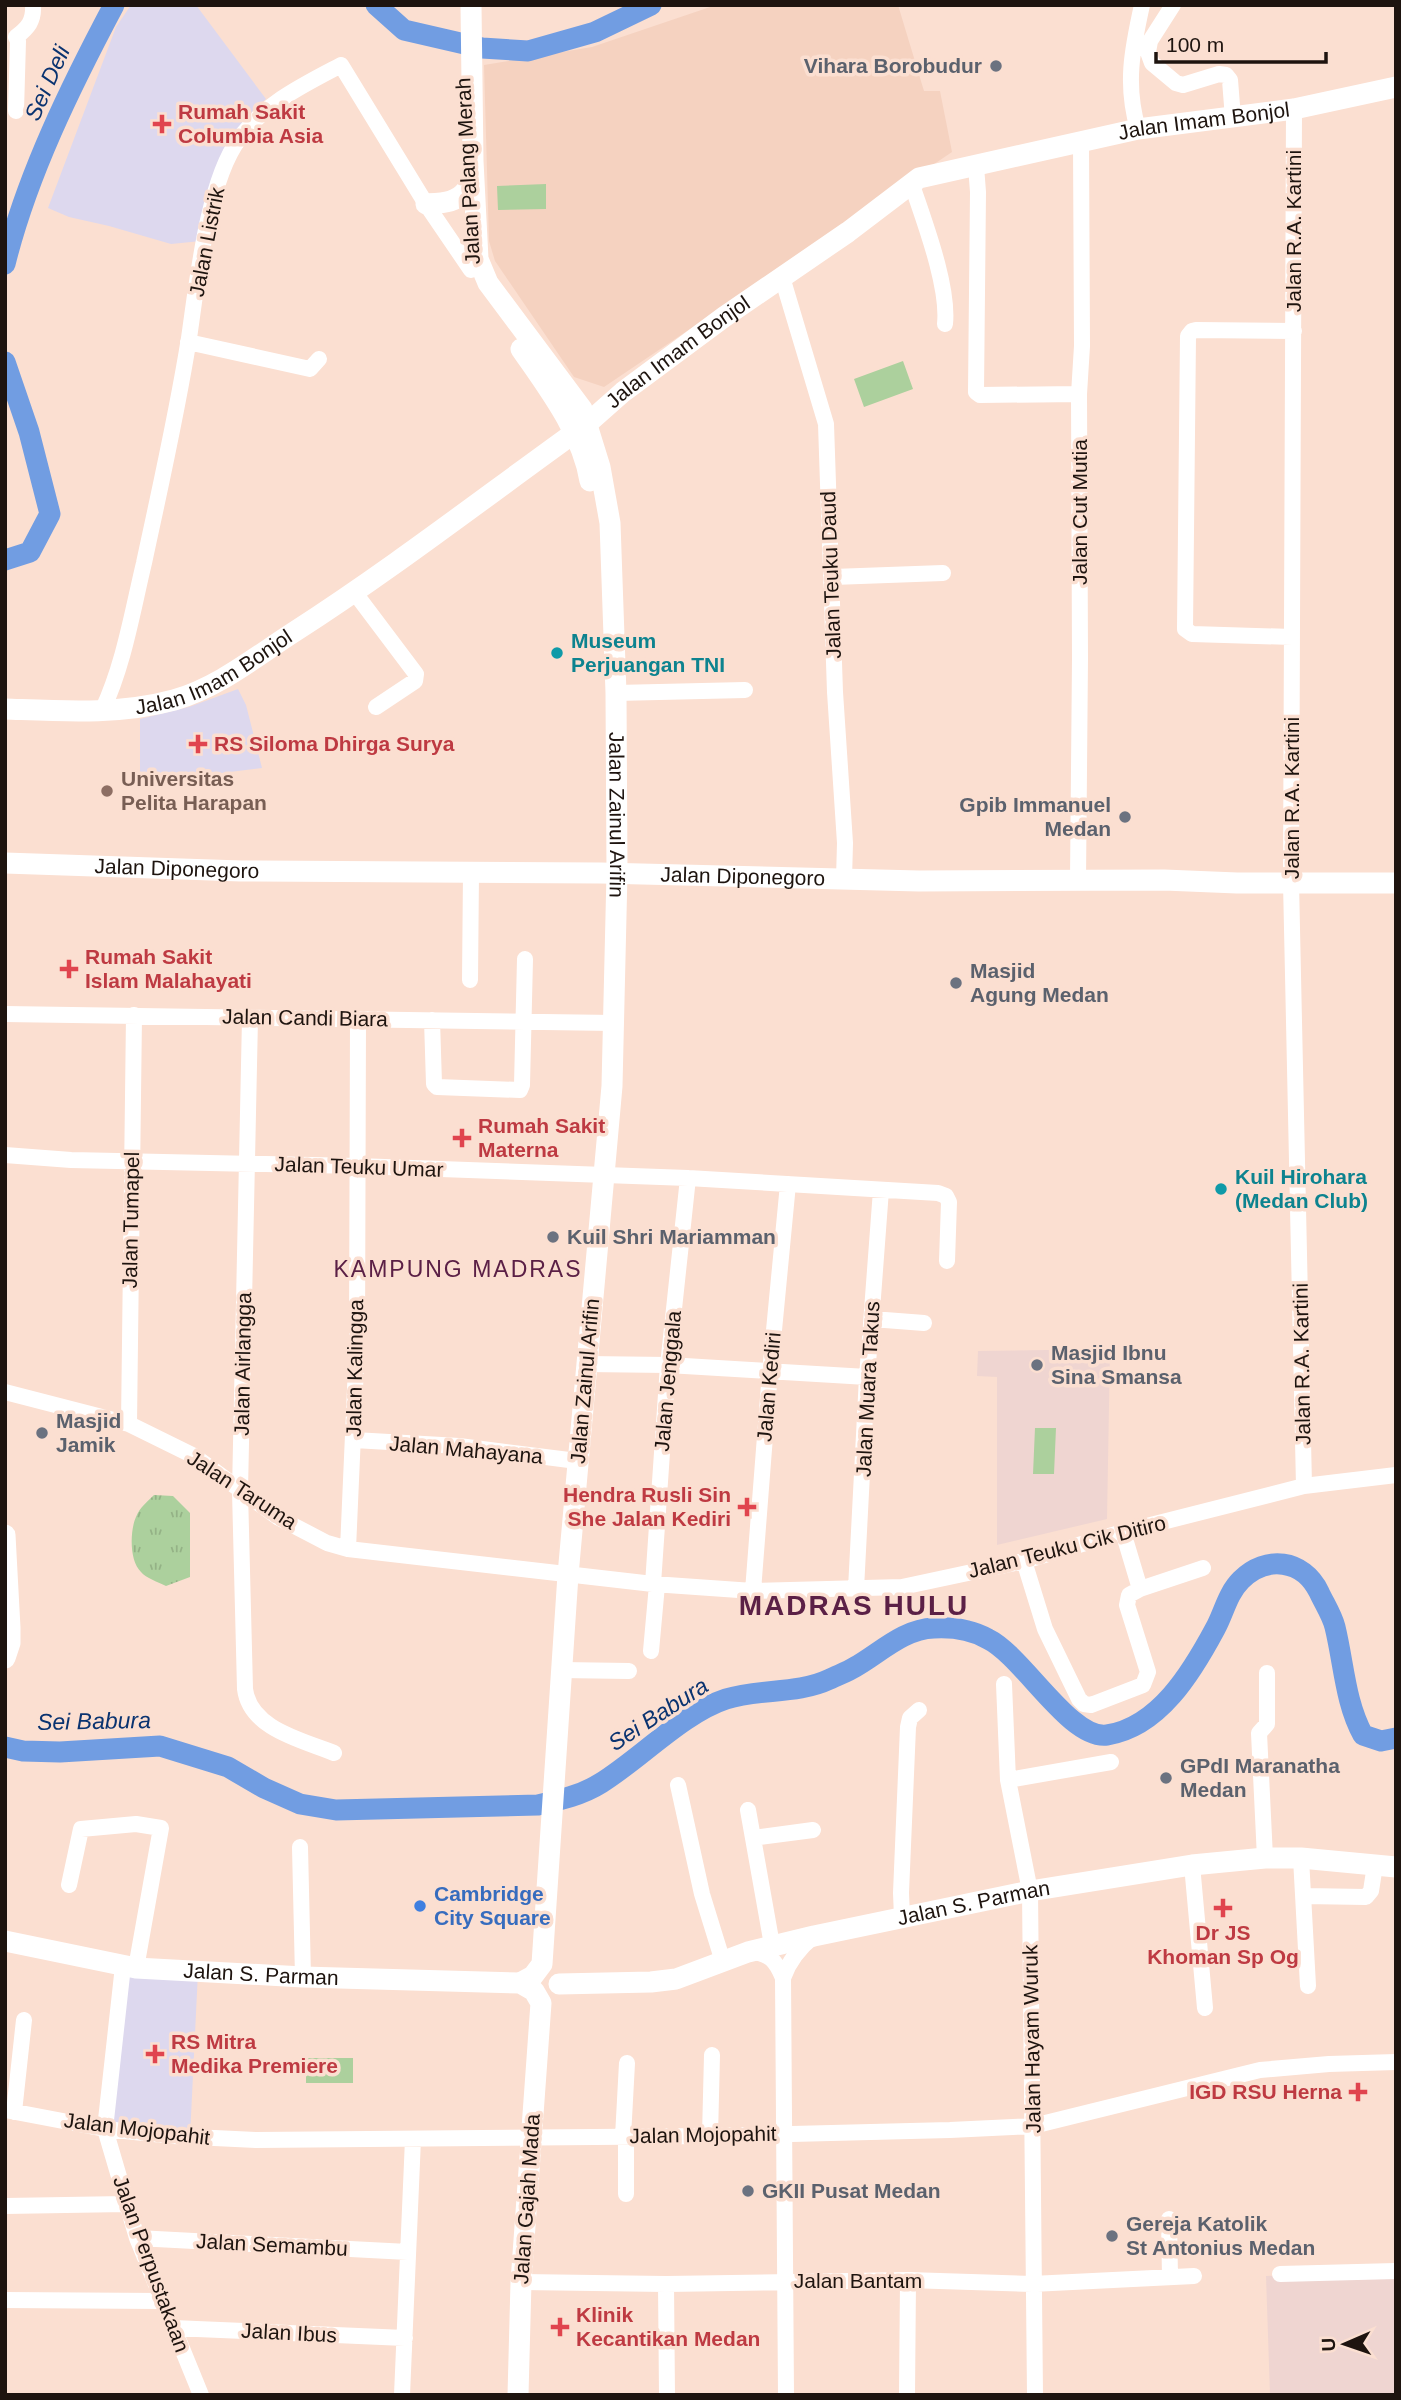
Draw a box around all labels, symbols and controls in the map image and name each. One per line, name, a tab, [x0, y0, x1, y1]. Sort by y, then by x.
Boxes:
scale bar	[1156, 21, 1326, 65]
text: 100 m	[1166, 33, 1224, 56]
water label: Sei Deli	[19, 41, 75, 124]
place label: Vihara Borobudur	[804, 54, 982, 77]
marker: Vihara Borobudur	[988, 58, 1004, 74]
street label: Jalan Palang Merah	[451, 77, 484, 265]
street label: Jalan Imam Bonjol	[1116, 98, 1291, 144]
place label: Rumah Sakit Columbia Asia	[178, 100, 323, 147]
marker: Rumah Sakit Columbia Asia	[152, 114, 172, 134]
street label: Jalan R.A. Kartini	[1282, 150, 1305, 312]
street label: Jalan Listrik	[185, 185, 228, 299]
street label: Jalan Imam Bonjol	[601, 291, 754, 412]
street label: Jalan Cut Mutia	[1068, 439, 1091, 585]
street label: Jalan Teuku Daud	[816, 491, 845, 659]
street label: Jalan Imam Bonjol	[134, 625, 296, 719]
place label: Museum Perjuangan TNI	[571, 629, 725, 676]
marker: Museum Perjuangan TNI	[549, 645, 565, 661]
street label: Jalan R.A. Kartini	[1280, 717, 1303, 879]
place label: RS Siloma Dhirga Surya	[214, 732, 455, 755]
street label: Jalan Zainul Arifin	[605, 732, 629, 898]
marker: RS Siloma Dhirga Surya	[188, 734, 208, 754]
place label: Universitas Pelita Harapan	[121, 767, 267, 814]
marker: Universitas Pelita Harapan	[99, 783, 115, 799]
place label: Gpib Immanuel Medan	[959, 793, 1111, 840]
marker: Gpib Immanuel Medan	[1117, 809, 1133, 825]
street label: Jalan Diponegoro	[94, 854, 259, 882]
street label: Jalan Diponegoro	[660, 863, 825, 890]
place label: Rumah Sakit Islam Malahayati	[85, 945, 252, 992]
marker: Rumah Sakit Islam Malahayati	[59, 959, 79, 979]
place label: Masjid Agung Medan	[970, 959, 1109, 1006]
marker: Masjid Agung Medan	[948, 975, 964, 991]
street label: Jalan Candi Biara	[222, 1005, 388, 1030]
place label: Rumah Sakit Materna	[478, 1114, 605, 1161]
marker: Rumah Sakit Materna	[452, 1128, 472, 1148]
street label: Jalan Tumapel	[118, 1152, 143, 1288]
street label: Jalan Teuku Umar	[274, 1152, 444, 1181]
place label: Kuil Hirohara (Medan Club)	[1235, 1165, 1368, 1212]
marker: Kuil Hirohara (Medan Club)	[1213, 1181, 1229, 1197]
place label: Kuil Shri Mariamman	[567, 1225, 776, 1248]
marker: Kuil Shri Mariamman	[545, 1229, 561, 1245]
district label: KAMPUNG MADRAS	[333, 1256, 583, 1282]
street label: Jalan R.A. Kartini	[1289, 1283, 1314, 1445]
street label: Jalan Airlangga	[230, 1292, 255, 1436]
street label: Jalan Zainul Arifin	[566, 1297, 603, 1465]
street label: Jalan Kalingga	[342, 1299, 367, 1437]
street label: Jalan Muara Takus	[851, 1301, 884, 1477]
street label: Jalan Jenggala	[650, 1309, 685, 1452]
street label: Jalan Kediri	[752, 1331, 785, 1443]
place label: Masjid Ibnu Sina Smansa	[1051, 1341, 1182, 1388]
marker: Masjid Ibnu Sina Smansa	[1029, 1357, 1045, 1373]
place label: Masjid Jamik	[56, 1409, 121, 1456]
marker: Masjid Jamik	[34, 1425, 50, 1441]
street label: Jalan Mahayana	[388, 1431, 544, 1468]
street label: Jalan Taruma	[183, 1446, 302, 1534]
place label: Hendra Rusli Sin She Jalan Kediri	[563, 1483, 731, 1530]
marker: Hendra Rusli Sin She Jalan Kediri	[737, 1497, 757, 1517]
street label: Jalan Teuku Cik Ditiro	[966, 1511, 1168, 1582]
district label: MADRAS HULU	[739, 1590, 969, 1621]
water label: Sei Babura	[603, 1672, 713, 1756]
water label: Sei Babura	[37, 1707, 151, 1735]
place label: GPdI Maranatha Medan	[1180, 1754, 1340, 1801]
marker: GPdI Maranatha Medan	[1158, 1770, 1174, 1786]
street label: Jalan S. Parman	[895, 1876, 1052, 1929]
place label: Cambridge City Square	[434, 1882, 551, 1929]
marker: Cambridge City Square	[412, 1898, 428, 1914]
marker: Dr JS Khoman Sp Og	[1213, 1898, 1233, 1918]
place label: Dr JS Khoman Sp Og	[1147, 1921, 1299, 1968]
street label: Jalan Hayam Wuruk	[1018, 1944, 1045, 2134]
street label: Jalan S. Parman	[183, 1959, 339, 1989]
place label: RS Mitra Medika Premiere	[171, 2030, 338, 2077]
marker: RS Mitra Medika Premiere	[145, 2044, 165, 2064]
place label: IGD RSU Herna	[1189, 2080, 1342, 2103]
marker: IGD RSU Herna	[1348, 2082, 1368, 2102]
street label: Jalan Mojopahit	[63, 2108, 212, 2149]
street label: Jalan Gajah Mada	[509, 2113, 544, 2285]
street label: Jalan Mojopahit	[629, 2122, 777, 2147]
street label: Jalan Perpustakaan	[109, 2173, 194, 2355]
place label: GKII Pusat Medan	[762, 2179, 941, 2202]
marker: GKII Pusat Medan	[740, 2183, 756, 2199]
place label: Gereja Katolik St Antonius Medan	[1126, 2212, 1315, 2259]
marker: Gereja Katolik St Antonius Medan	[1104, 2228, 1120, 2244]
street label: Jalan Semambu	[196, 2229, 348, 2260]
street label: Jalan Bantam	[794, 2269, 922, 2292]
place label: Klinik Kecantikan Medan	[576, 2303, 760, 2350]
north arrow	[1310, 2309, 1380, 2379]
marker: Klinik Kecantikan Medan	[550, 2317, 570, 2337]
street label: Jalan Ibus	[241, 2319, 337, 2346]
text: U	[1318, 2337, 1339, 2352]

